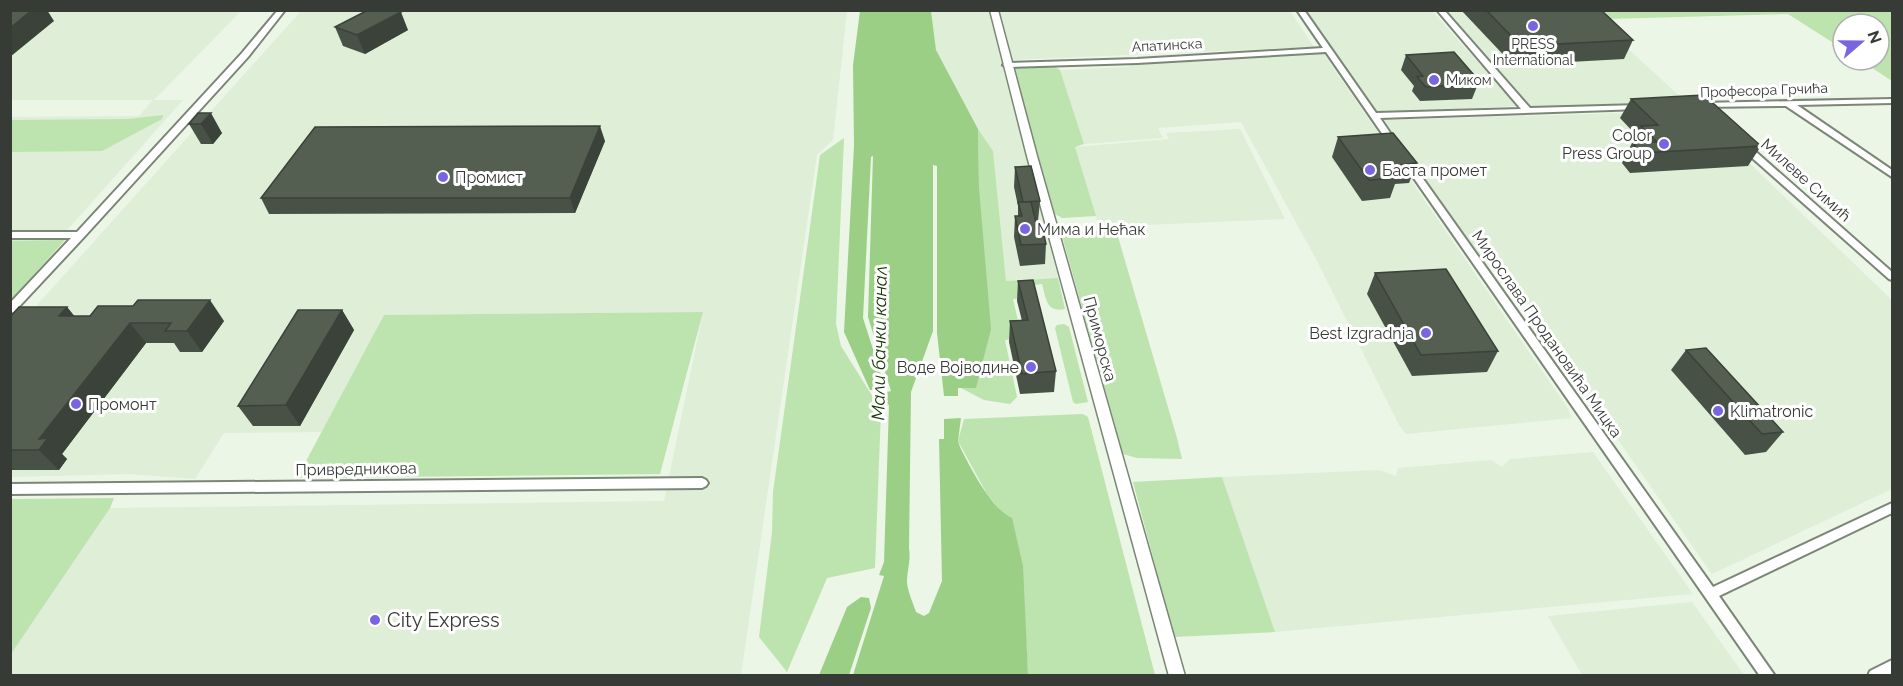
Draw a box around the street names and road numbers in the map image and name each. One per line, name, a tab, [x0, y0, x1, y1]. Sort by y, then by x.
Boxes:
street label: Апатинска	[1131, 35, 1203, 55]
street label: Професора Грчића	[1700, 80, 1828, 100]
street label: Милеве Симић	[1757, 135, 1855, 225]
street label: Мирослава Продановића Мицка	[1468, 227, 1626, 441]
street label: Приморска	[1080, 294, 1120, 384]
street label: Привредникова	[295, 458, 417, 480]

